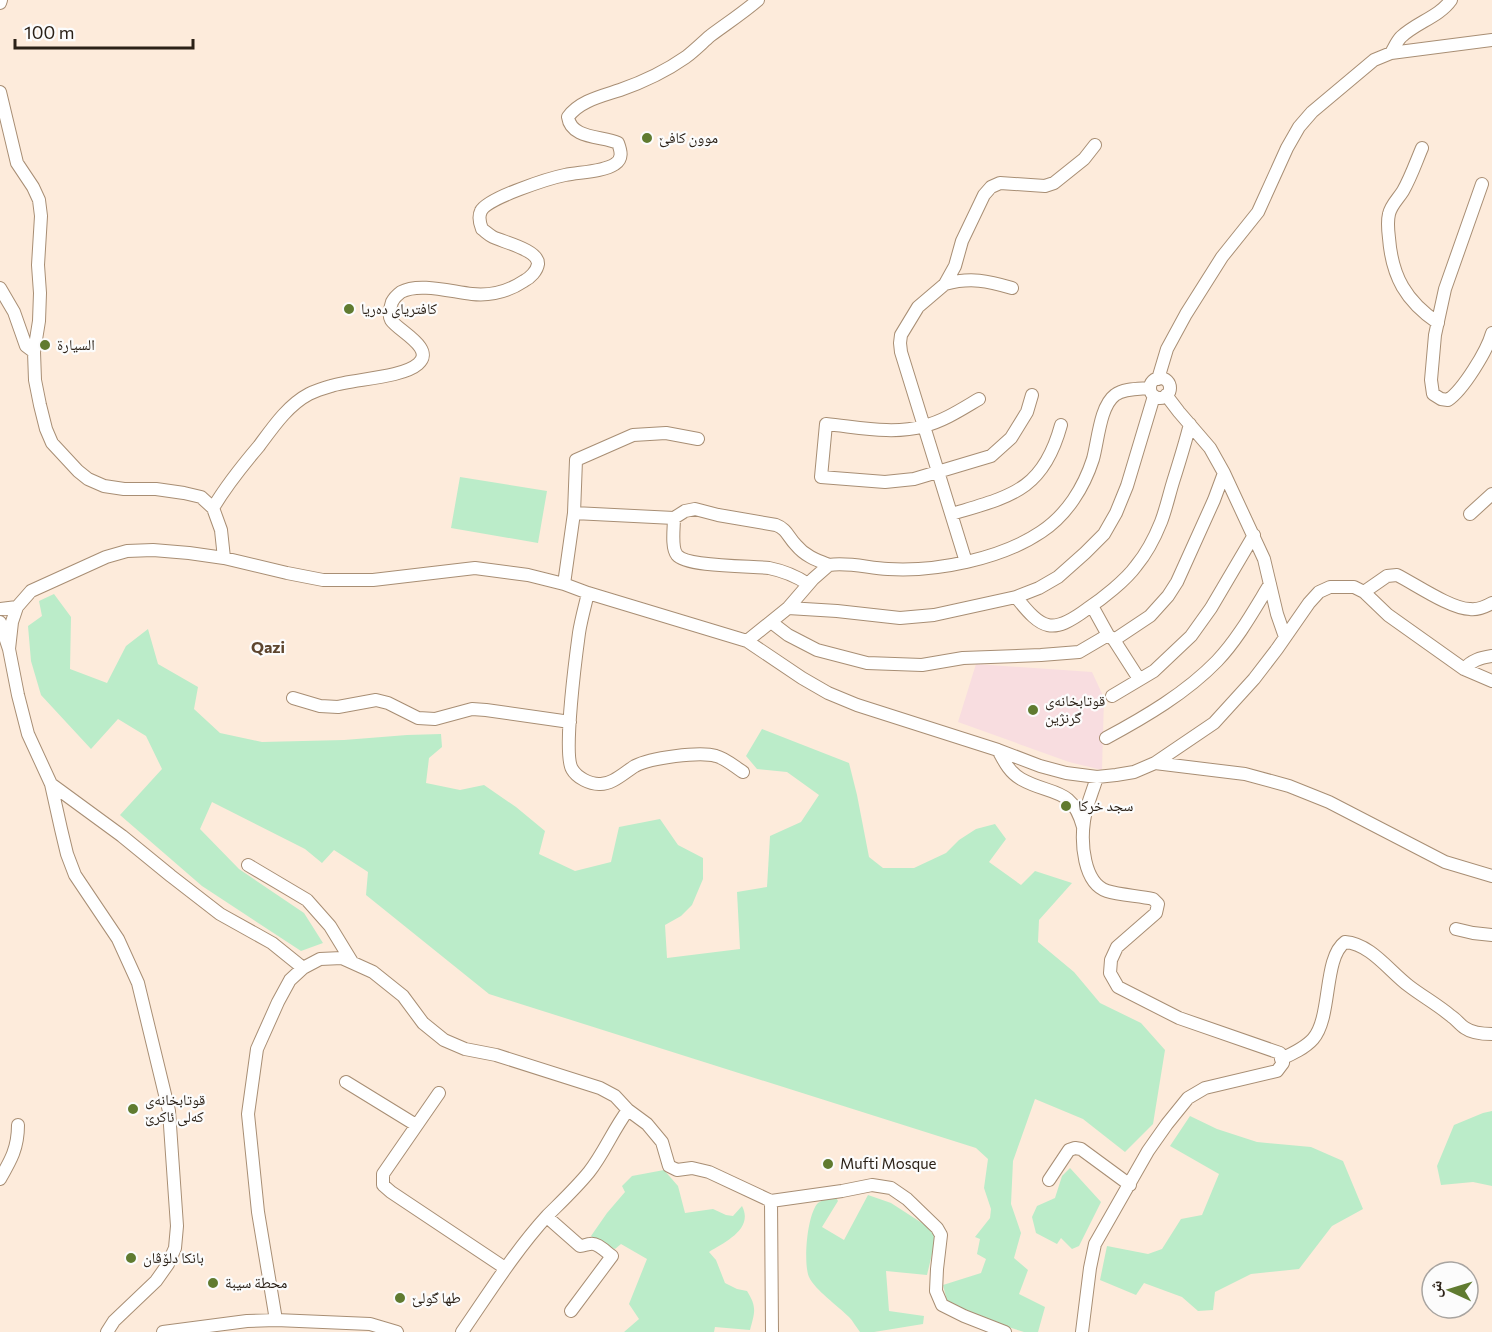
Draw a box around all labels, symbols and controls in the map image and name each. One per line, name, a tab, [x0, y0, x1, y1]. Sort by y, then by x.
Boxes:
scale bar	[15, 12, 194, 50]
text: 100 m	[24, 21, 74, 43]
place label: موون کافێ	[659, 128, 718, 148]
marker: موون کافێ	[640, 131, 654, 145]
place label: کافتریای دەریا	[361, 299, 437, 319]
marker: کافتریای دەریا	[342, 302, 356, 316]
place label: السيارة	[57, 335, 95, 354]
marker: السيارة	[38, 338, 52, 352]
district label: Qazi	[251, 637, 285, 656]
place label: قوتابخانەی گرنژین	[1045, 691, 1105, 728]
marker: قوتابخانەی گرنژین	[1026, 703, 1040, 717]
place label: سجد خركا	[1078, 796, 1134, 815]
marker: سجد خركا	[1059, 799, 1073, 813]
place label: قوتابخانەی کەلی ئاکرێ	[145, 1090, 205, 1127]
marker: قوتابخانەی کەلی ئاکرێ	[126, 1102, 140, 1116]
place label: Mufti Mosque	[840, 1154, 937, 1172]
marker: Mufti Mosque	[821, 1157, 835, 1171]
place label: بانکا دلۆڤان	[143, 1248, 204, 1268]
marker: بانکا دلۆڤان	[124, 1251, 138, 1265]
north arrow	[1420, 1260, 1480, 1320]
place label: محطة سيبة	[225, 1273, 288, 1291]
marker: محطة سيبة	[206, 1276, 220, 1290]
text: ش	[1424, 1280, 1446, 1298]
place label: طها گولێ	[412, 1288, 461, 1308]
marker: طها گولێ	[393, 1291, 407, 1305]

